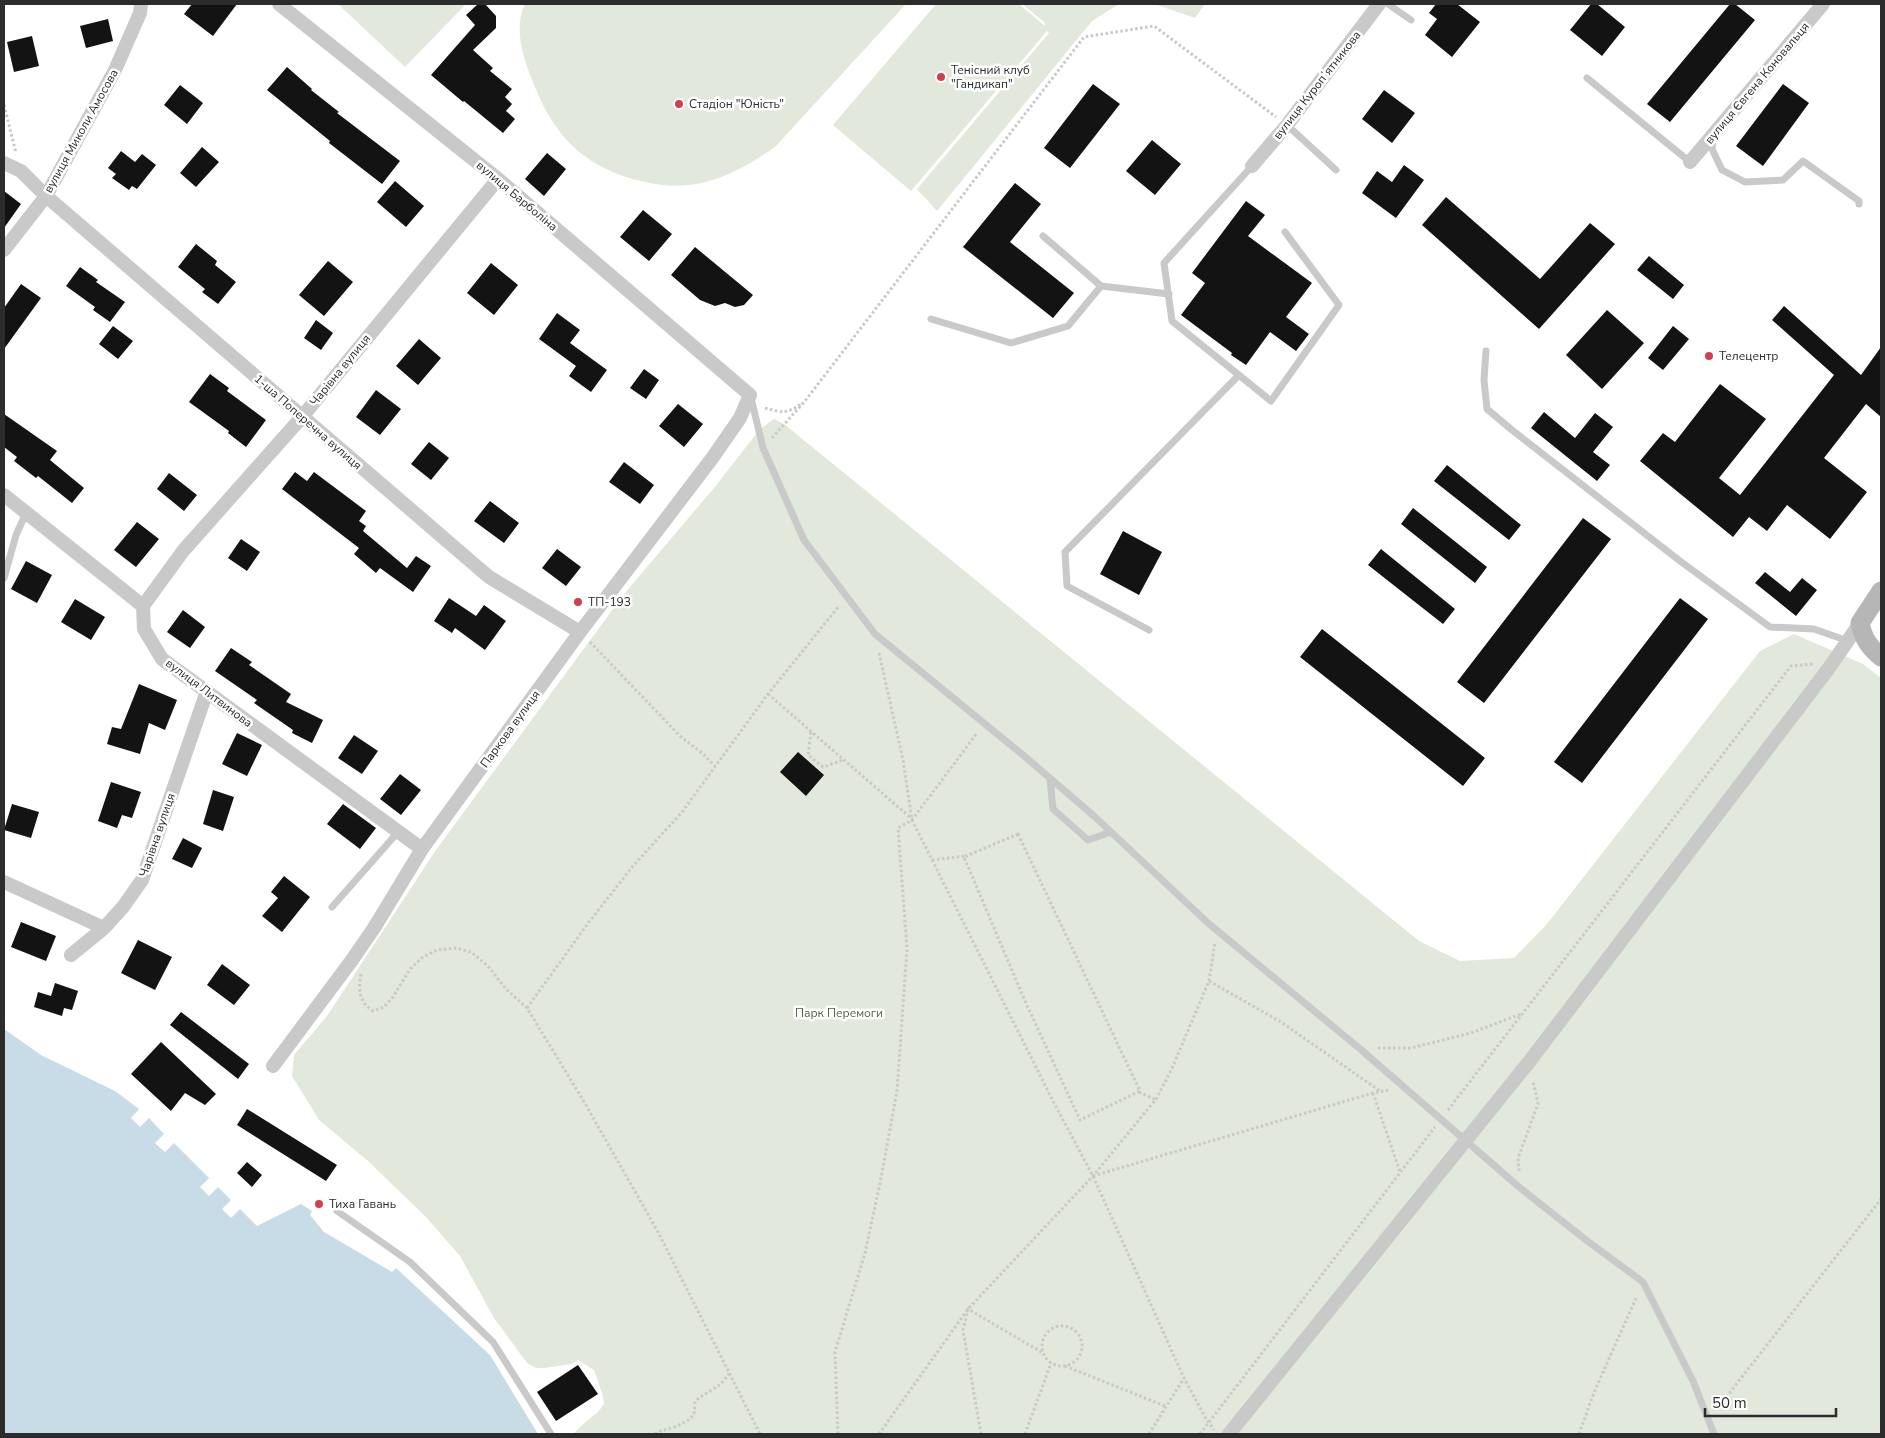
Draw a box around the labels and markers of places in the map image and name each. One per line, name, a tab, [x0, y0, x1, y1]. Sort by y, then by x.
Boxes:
place label: Тенісний клуб "Гандикап"	[951, 62, 1030, 92]
marker: Тенісний клуб "Гандикап"	[935, 71, 947, 83]
place label: Стадіон "Юність"	[689, 96, 784, 112]
marker: Стадіон "Юність"	[673, 98, 685, 110]
place label: Телецентр	[1719, 348, 1778, 364]
marker: Телецентр	[1703, 350, 1715, 362]
place label: ТП-193	[588, 594, 631, 610]
marker: ТП-193	[572, 596, 584, 608]
place label: Тиха Гавань	[329, 1196, 396, 1212]
marker: Тиха Гавань	[313, 1198, 325, 1210]

